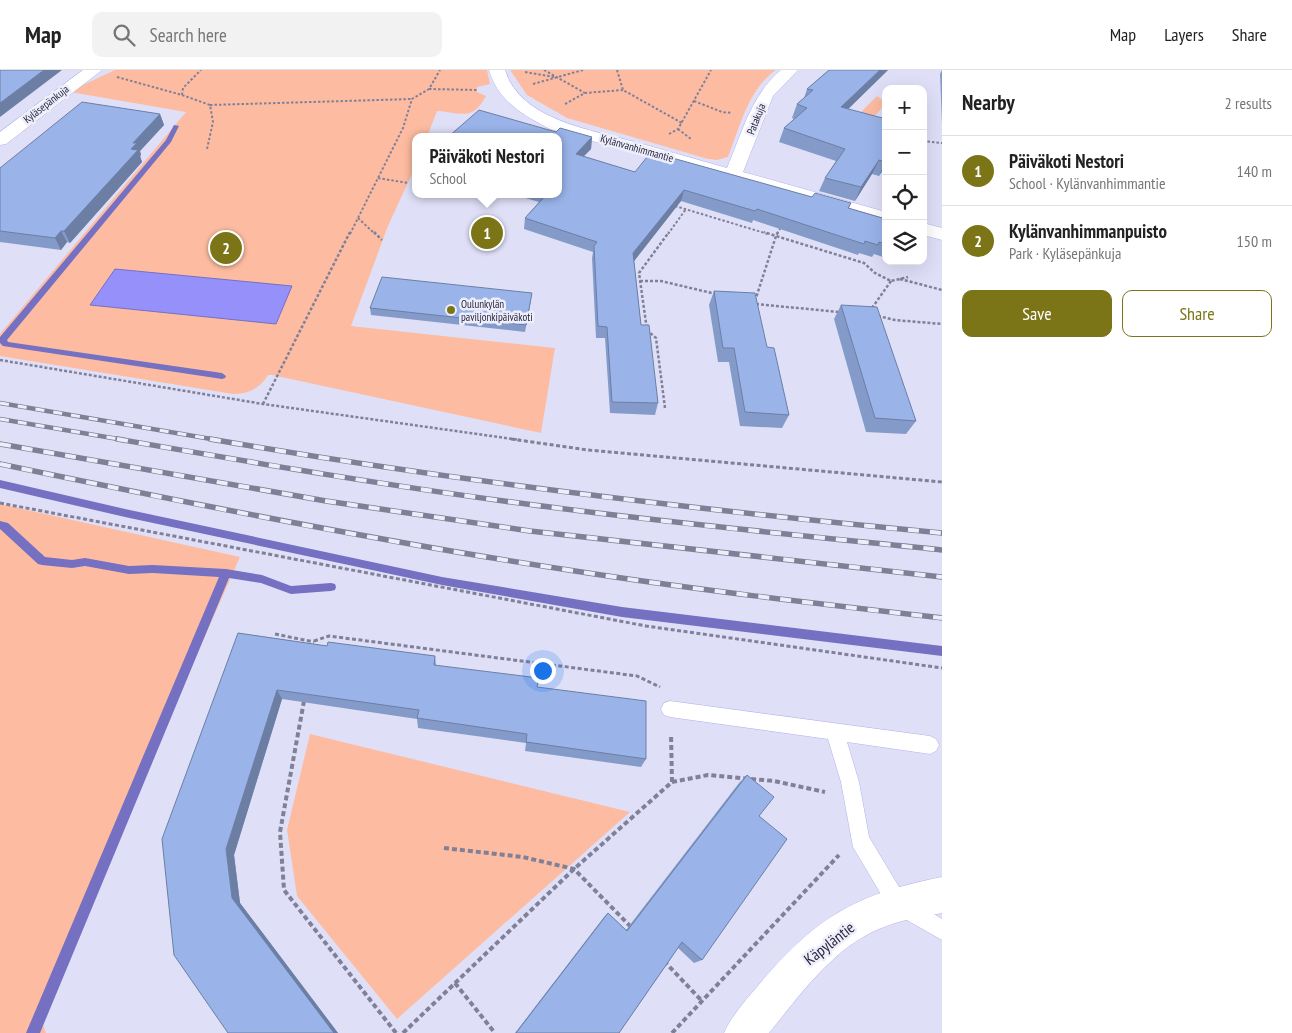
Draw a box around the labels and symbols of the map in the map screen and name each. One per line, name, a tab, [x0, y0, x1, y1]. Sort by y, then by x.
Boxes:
street label: Kyläsepänkuja	[20, 82, 72, 126]
street label: Patakuja	[743, 101, 769, 137]
street label: Kylänvanhimmantie	[599, 131, 675, 165]
pin: 1	[471, 214, 503, 252]
pin: 2	[210, 229, 242, 267]
place label: Oulunkylän paviljonkipäiväkoti	[461, 297, 533, 324]
marker: Oulunkylän paviljonkipäiväkoti	[445, 304, 457, 316]
your location	[530, 658, 556, 684]
street label: Käpyläntie	[800, 917, 858, 969]

